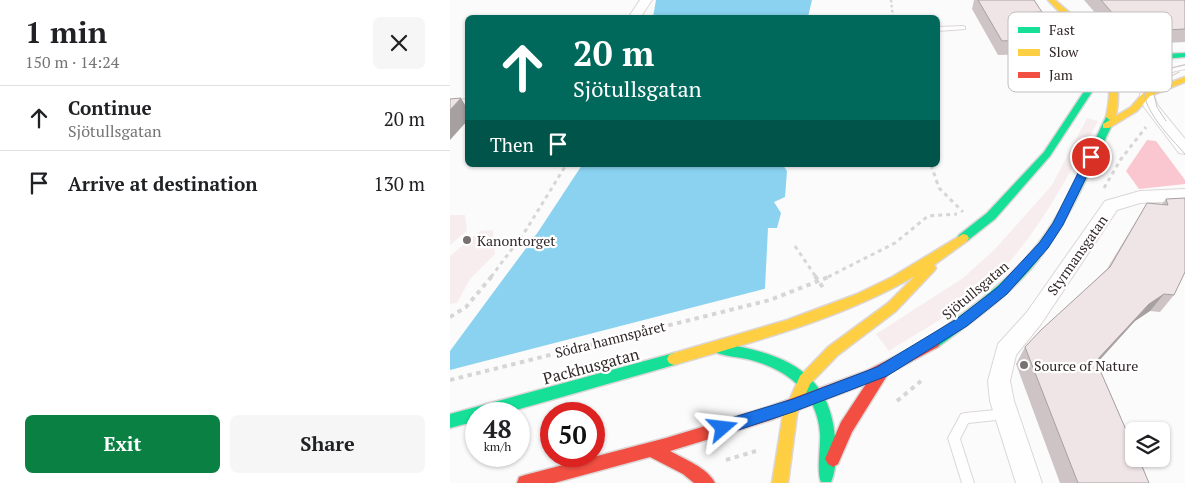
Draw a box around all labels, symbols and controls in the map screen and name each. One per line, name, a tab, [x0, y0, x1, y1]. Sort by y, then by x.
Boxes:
text: 1 min	[25, 12, 107, 52]
legend	[1008, 12, 1172, 92]
button: close	[373, 17, 425, 69]
text: Fast	[1049, 20, 1076, 39]
text: 20 m	[573, 30, 654, 76]
icon: ahead	[490, 35, 555, 100]
text: Slow	[1049, 42, 1079, 61]
text: 150 m · 14:24	[25, 51, 119, 73]
text: Jam	[1049, 65, 1073, 84]
text: Sjötullsgatan	[573, 74, 702, 103]
text: Continue	[68, 95, 152, 120]
icon: ahead	[25, 104, 53, 132]
text: 20 m	[384, 106, 425, 131]
text: Sjötullsgatan	[68, 120, 162, 142]
icon: arrive	[544, 130, 572, 158]
text: Then	[490, 132, 534, 157]
pin	[1070, 136, 1112, 178]
icon: arrive	[1077, 143, 1105, 171]
icon: arrive	[25, 169, 53, 197]
text: Arrive at destination	[68, 171, 257, 196]
text: 130 m	[374, 171, 425, 196]
street label: Styrmansgatan	[1042, 211, 1112, 299]
place label: Kanontorget	[477, 231, 556, 250]
marker: Kanontorget	[461, 234, 473, 246]
street label: Sjötullsgatan	[938, 256, 1013, 324]
street label: Södra hamnspåret	[553, 316, 668, 362]
street label: Packhusgatan	[540, 342, 642, 389]
place label: Source of Nature	[1034, 356, 1138, 375]
marker: Source of Nature	[1018, 359, 1030, 371]
position arrow	[696, 401, 748, 453]
speed limit sign: 50	[540, 402, 605, 467]
text: 48	[483, 412, 512, 445]
button: Exit	[25, 415, 220, 473]
button: Share	[230, 415, 425, 473]
map controls	[1125, 422, 1170, 467]
button: layers	[1125, 422, 1170, 467]
text: km/h	[484, 439, 511, 454]

